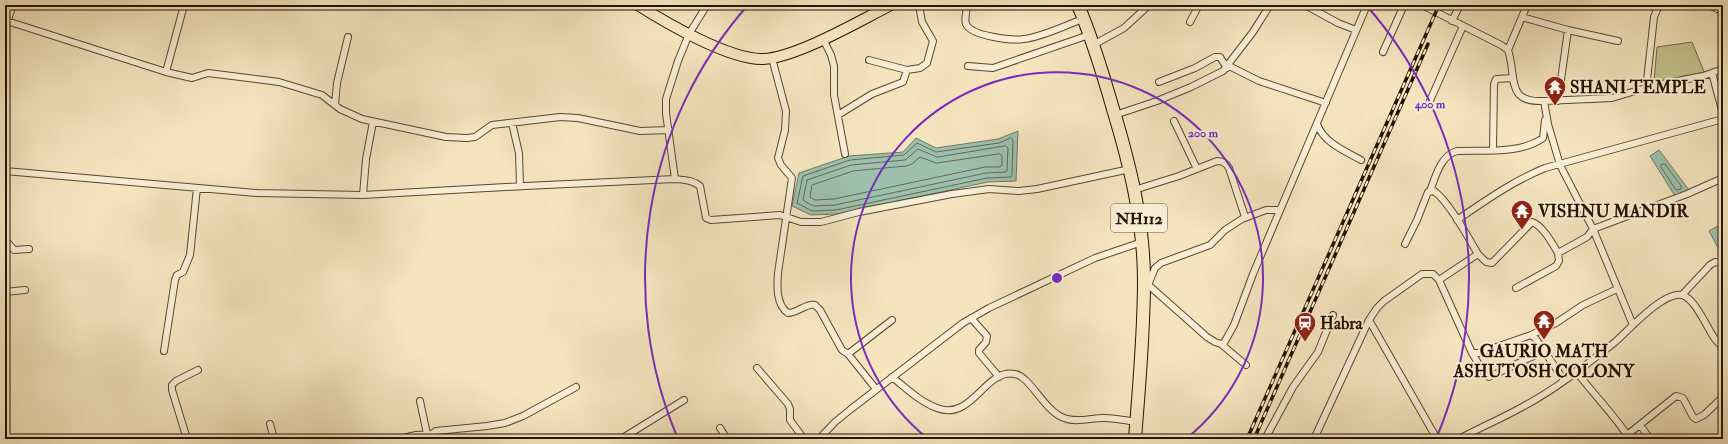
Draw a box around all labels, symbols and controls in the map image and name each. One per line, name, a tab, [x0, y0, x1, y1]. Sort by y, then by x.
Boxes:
temple icon: SHANI TEMPLE	[1542, 74, 1568, 107]
place label: SHANI TEMPLE	[1570, 77, 1706, 98]
text: 400 m	[1414, 97, 1446, 112]
text: 200 m	[1188, 126, 1219, 141]
temple icon: VISHNU MANDIR	[1509, 198, 1535, 231]
place label: VISHNU MANDIR	[1537, 201, 1689, 222]
road number: NH112	[1111, 204, 1167, 232]
centre of rings	[1050, 271, 1064, 285]
temple icon: GAURIO MATH ASHUTOSH COLONY	[1531, 308, 1557, 341]
station icon: Habra	[1292, 310, 1318, 343]
place label: Habra	[1320, 313, 1364, 334]
place label: GAURIO MATH ASHUTOSH COLONY	[1452, 341, 1636, 382]

